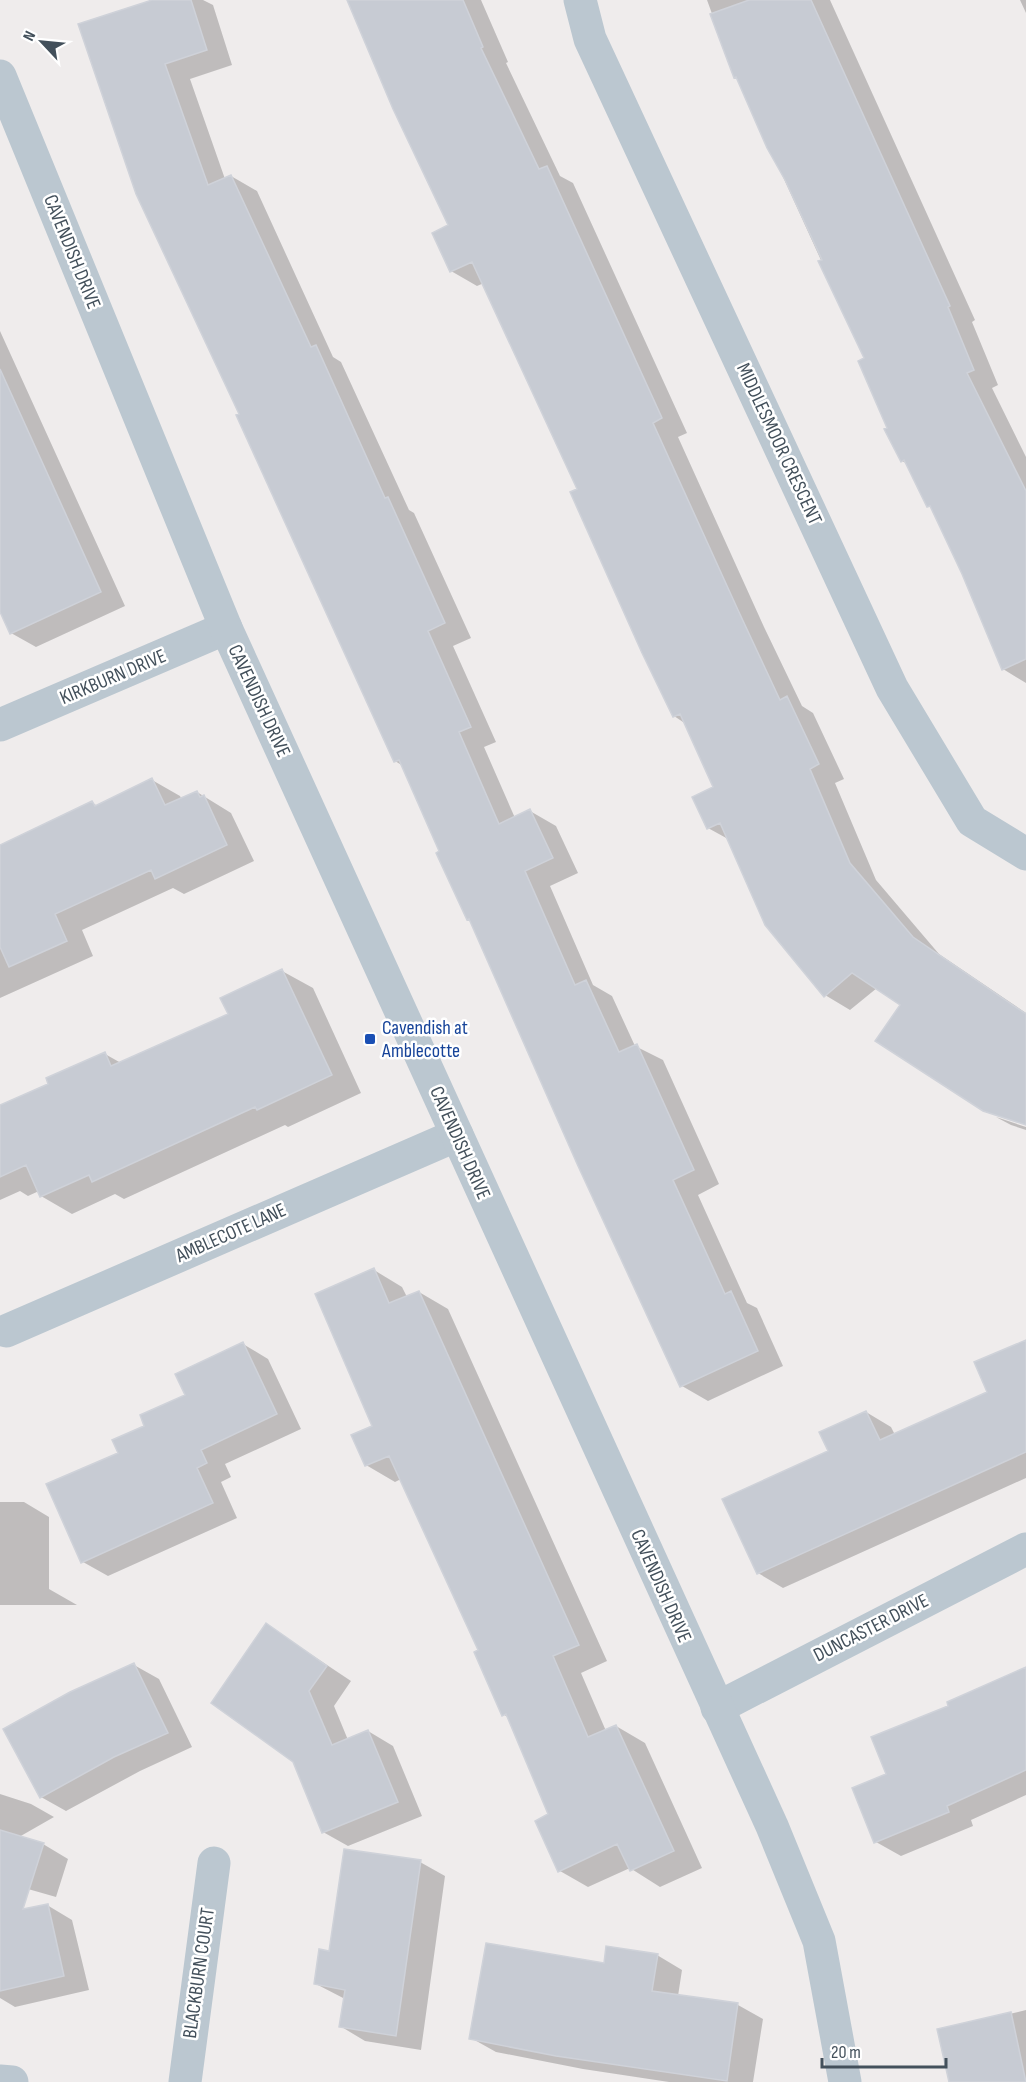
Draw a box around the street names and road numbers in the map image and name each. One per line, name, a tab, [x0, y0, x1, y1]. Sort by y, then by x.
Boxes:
street label: CAVENDISH DRIVE	[38, 191, 106, 313]
street label: MIDDLESMOOR CRESCENT	[731, 359, 827, 529]
street label: CAVENDISH DRIVE	[222, 641, 296, 761]
street label: KIRKBURN DRIVE	[56, 644, 170, 710]
street label: CAVENDISH DRIVE	[424, 1083, 496, 1203]
street label: AMBLECOTE LANE	[171, 1198, 290, 1268]
street label: CAVENDISH DRIVE	[625, 1526, 697, 1646]
street label: DUNCASTER DRIVE	[810, 1589, 932, 1667]
street label: BLACKBURN COURT	[178, 1906, 220, 2040]

